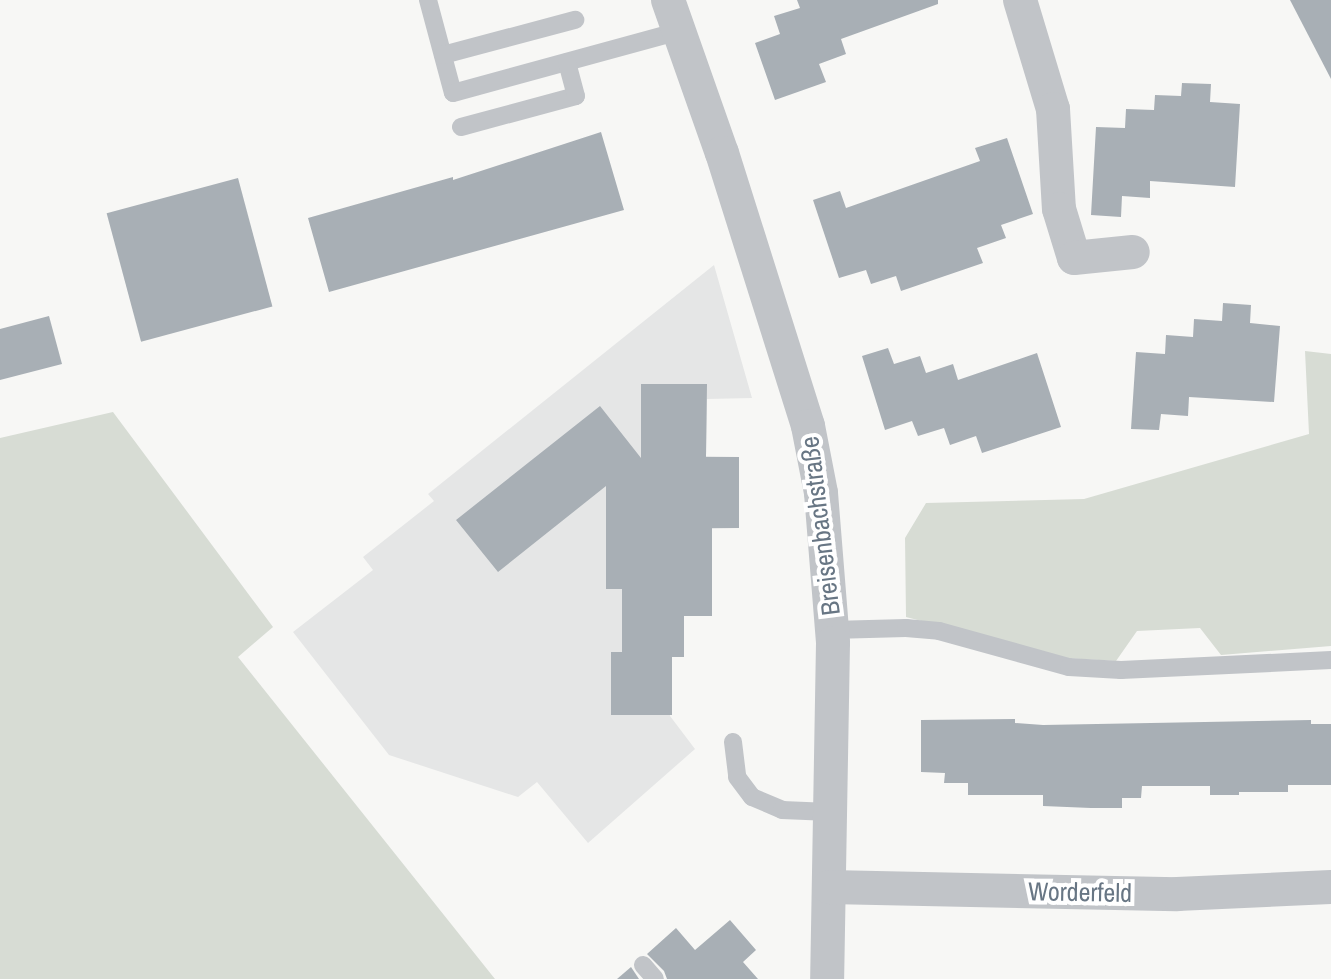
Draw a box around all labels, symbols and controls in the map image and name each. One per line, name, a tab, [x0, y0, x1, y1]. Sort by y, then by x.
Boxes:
street label: Breisenbachstraße	[794, 435, 846, 617]
street label: Worderfeld	[1028, 875, 1132, 909]

